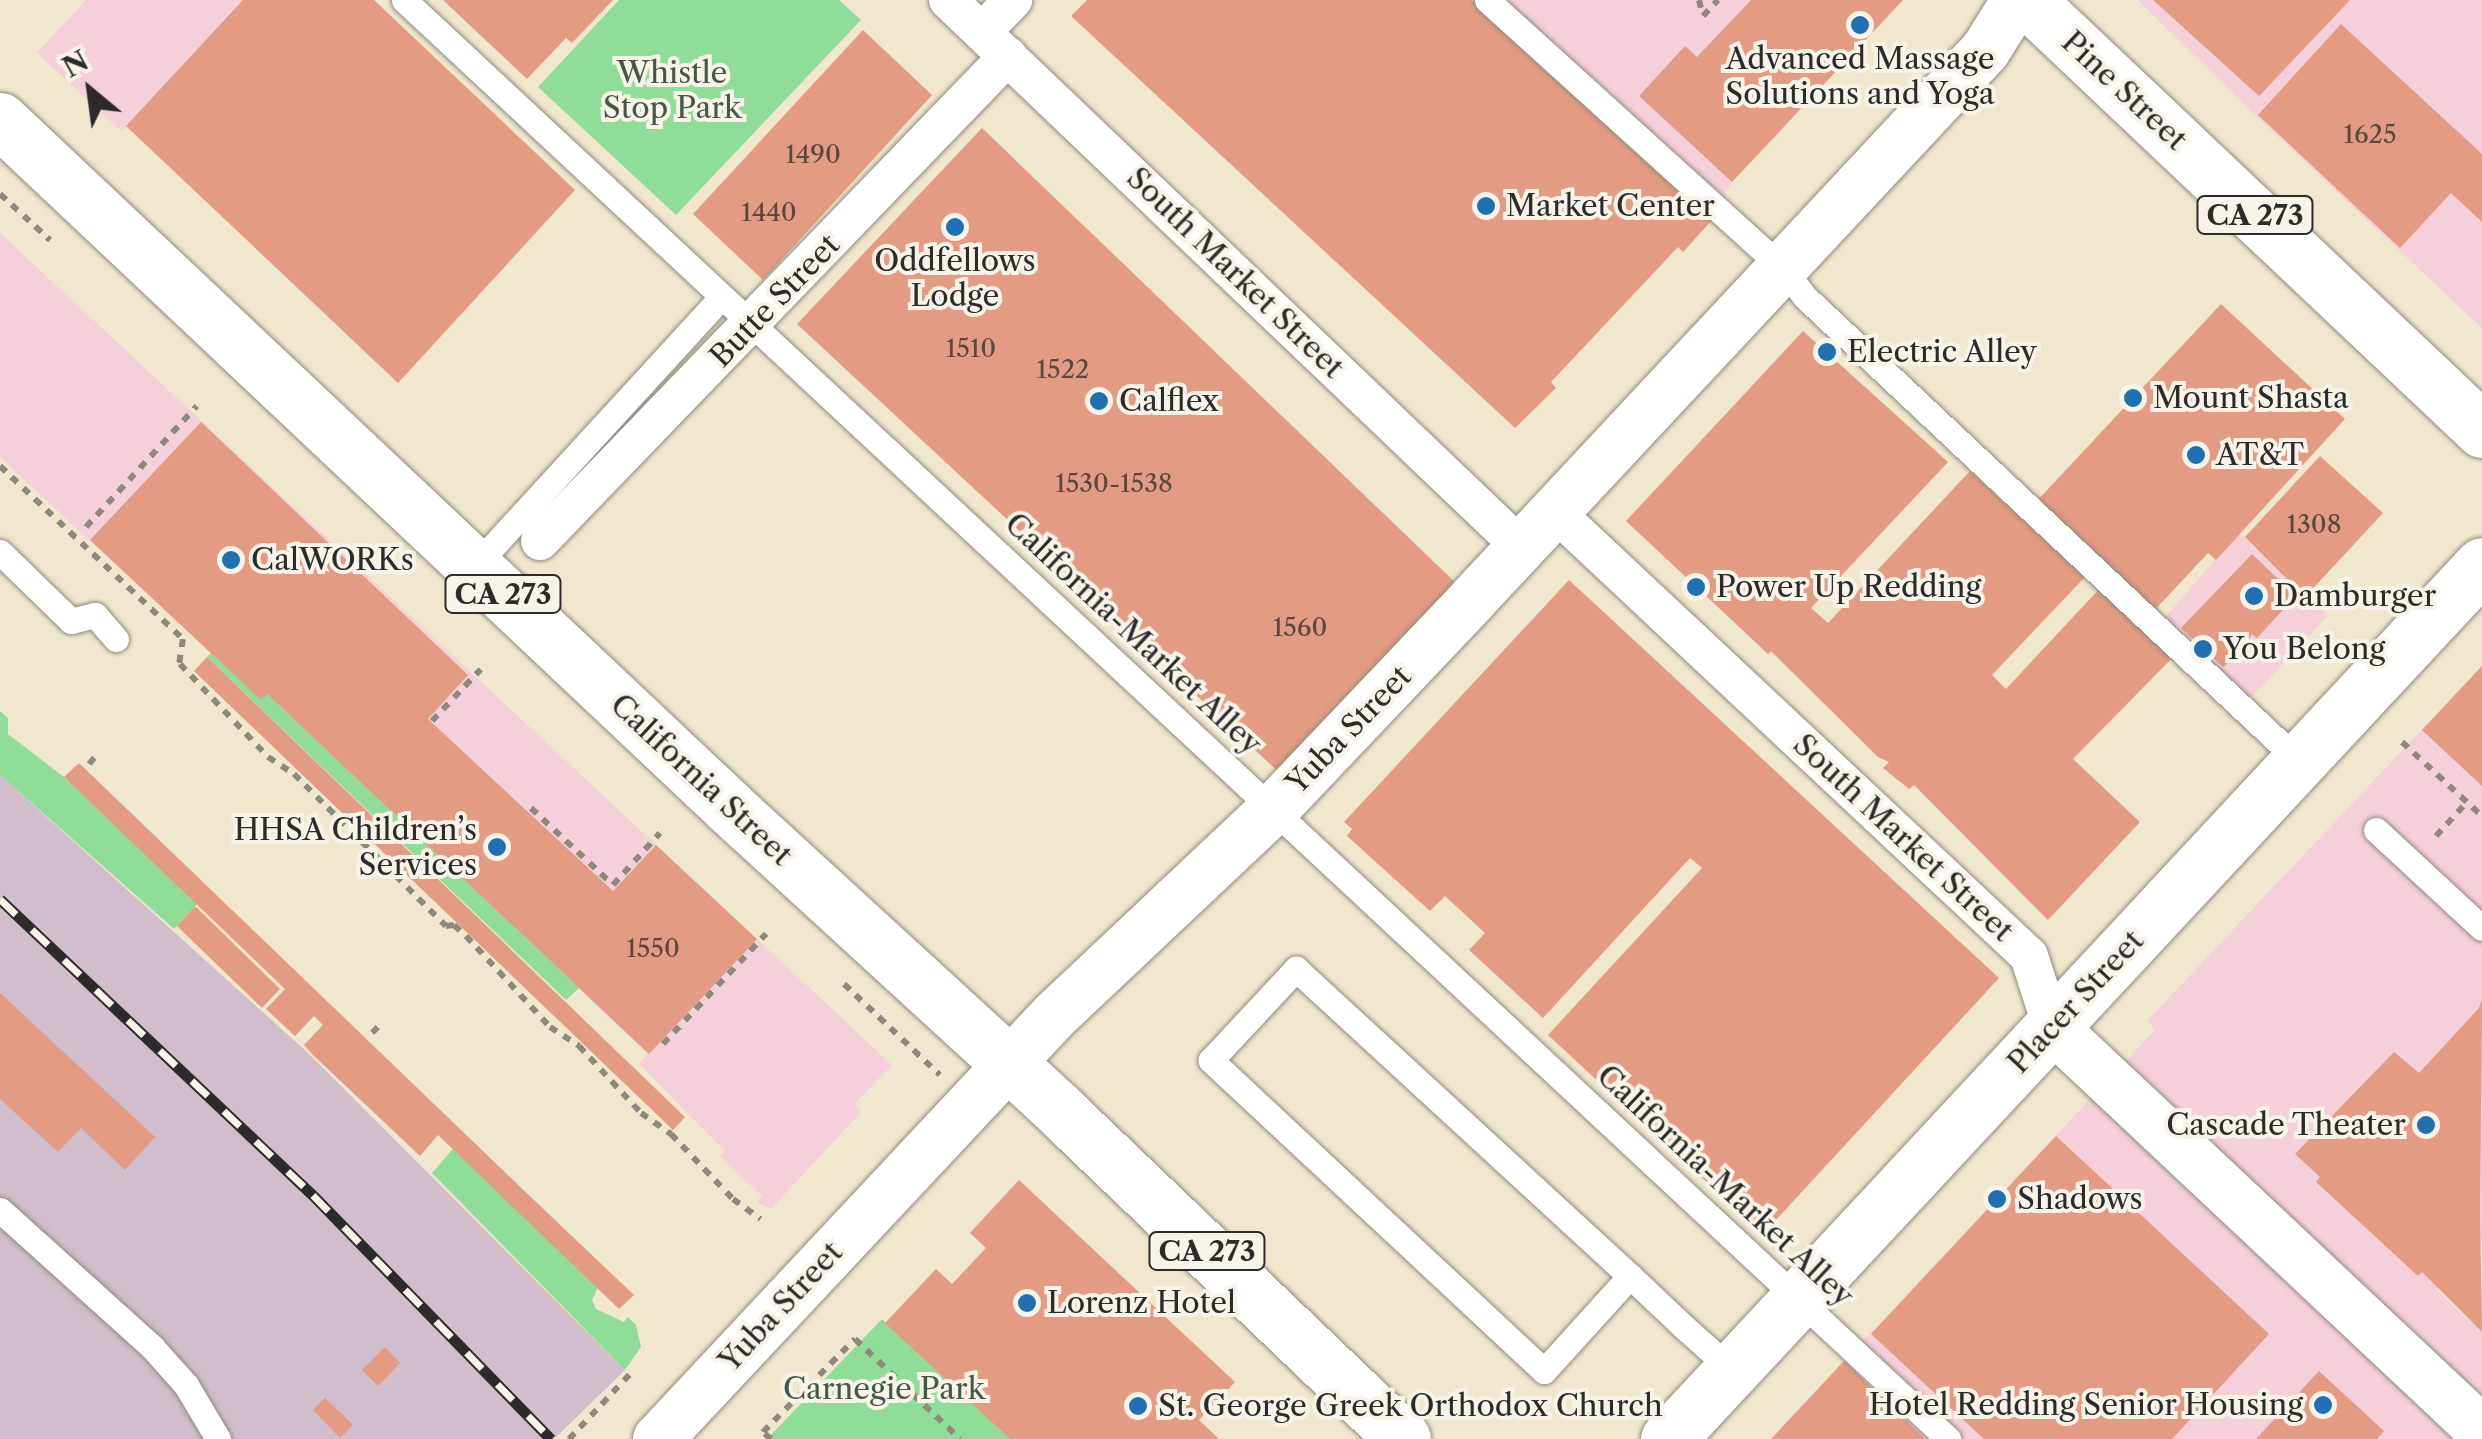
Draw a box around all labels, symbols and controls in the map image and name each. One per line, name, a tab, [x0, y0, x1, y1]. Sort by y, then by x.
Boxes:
marker: Advanced Massage Solutions and Yoga	[1849, 14, 1871, 36]
street label: Pine Street	[2054, 24, 2194, 158]
north arrow	[40, 40, 140, 140]
place label: Advanced Massage Solutions and Yoga	[1725, 41, 1995, 112]
text: N	[57, 43, 94, 85]
park label: Whistle Stop Park	[603, 55, 741, 126]
house number: 1625	[2343, 120, 2397, 150]
house number: 1490	[785, 140, 841, 170]
street label: South Market Street	[1119, 160, 1351, 386]
place label: Market Center	[1506, 188, 1715, 224]
road number: CA 273	[2195, 192, 2315, 238]
marker: Market Center	[1475, 195, 1497, 217]
house number: 1440	[741, 198, 797, 228]
marker: Oddfellows Lodge	[944, 216, 966, 238]
street label: Butte Street	[703, 227, 847, 375]
place label: Oddfellows Lodge	[874, 243, 1036, 314]
house number: 1510	[946, 334, 996, 364]
place label: Electric Alley	[1847, 334, 2038, 370]
marker: Electric Alley	[1816, 341, 1838, 363]
house number: 1522	[1037, 355, 1089, 385]
place label: Mount Shasta	[2153, 380, 2349, 416]
place label: Calflex	[1119, 383, 1219, 419]
marker: Mount Shasta	[2122, 387, 2144, 409]
marker: Calflex	[1088, 390, 1110, 412]
place label: AT&T	[2216, 437, 2304, 473]
marker: AT&T	[2185, 444, 2207, 466]
house number: 1530-1538	[1055, 469, 1173, 499]
street label: California-Market Alley	[997, 505, 1269, 763]
house number: 1308	[2287, 510, 2341, 540]
place label: CalWORKs	[251, 542, 414, 578]
marker: CalWORKs	[220, 549, 242, 571]
place label: Power Up Redding	[1716, 569, 1982, 605]
road number: CA 273	[443, 571, 563, 617]
marker: Power Up Redding	[1685, 576, 1707, 598]
place label: Damburger	[2274, 578, 2436, 614]
marker: Damburger	[2243, 585, 2265, 607]
house number: 1560	[1273, 613, 1327, 643]
place label: You Belong	[2223, 631, 2385, 667]
marker: You Belong	[2192, 638, 2214, 660]
street label: Yuba Street	[1279, 658, 1419, 802]
street label: California Street	[603, 687, 799, 873]
street label: South Market Street	[1786, 727, 2020, 949]
place label: HHSA Children’s Services	[233, 812, 477, 882]
marker: HHSA Children’s Services	[486, 836, 508, 858]
street label: Placer Street	[2001, 923, 2151, 1081]
house number: 1550	[626, 934, 680, 964]
street label: California-Market Alley	[1589, 1057, 1861, 1315]
place label: Cascade Theater	[2165, 1107, 2406, 1143]
marker: Cascade Theater	[2415, 1114, 2437, 1136]
place label: Shadows	[2017, 1181, 2143, 1217]
marker: Shadows	[1986, 1188, 2008, 1210]
road number: CA 273	[1147, 1228, 1267, 1274]
street label: Yuba Street	[712, 1235, 850, 1379]
place label: Lorenz Hotel	[1047, 1285, 1236, 1321]
marker: Lorenz Hotel	[1016, 1292, 1038, 1314]
park label: Carnegie Park	[783, 1371, 985, 1407]
place label: Hotel Redding Senior Housing	[1868, 1387, 2303, 1423]
place label: St. George Greek Orthodox Church	[1158, 1388, 1664, 1424]
marker: Hotel Redding Senior Housing	[2312, 1394, 2334, 1416]
marker: St. George Greek Orthodox Church	[1127, 1395, 1149, 1417]

